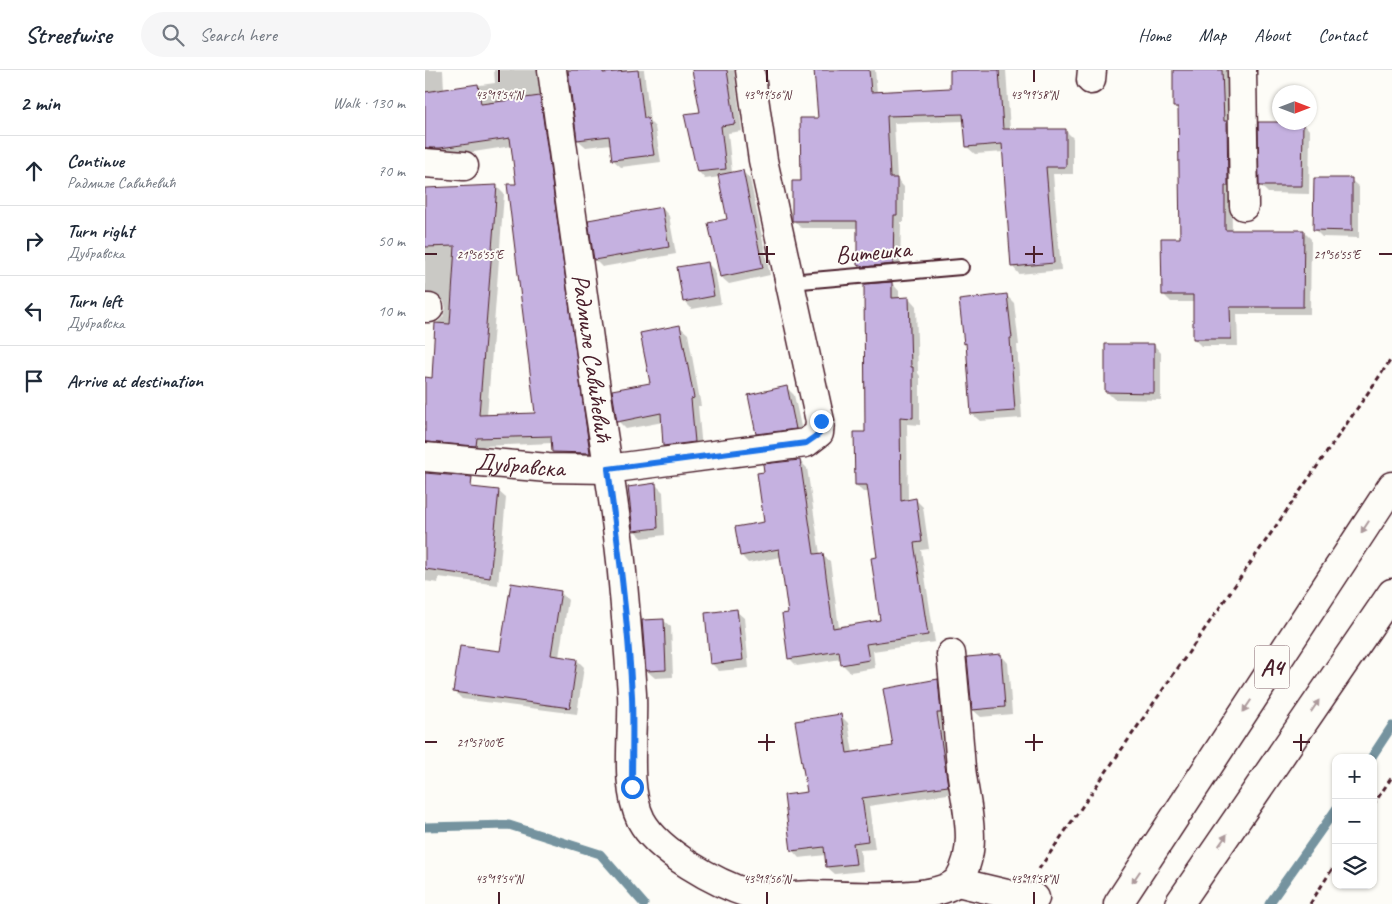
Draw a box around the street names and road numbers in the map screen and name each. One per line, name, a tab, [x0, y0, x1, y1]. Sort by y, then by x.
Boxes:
street label: Витешка	[834, 233, 915, 271]
street label: Радмиле Савићевић	[564, 272, 620, 445]
street label: Дубравска	[474, 446, 567, 484]
road number: A4	[1255, 646, 1289, 688]

